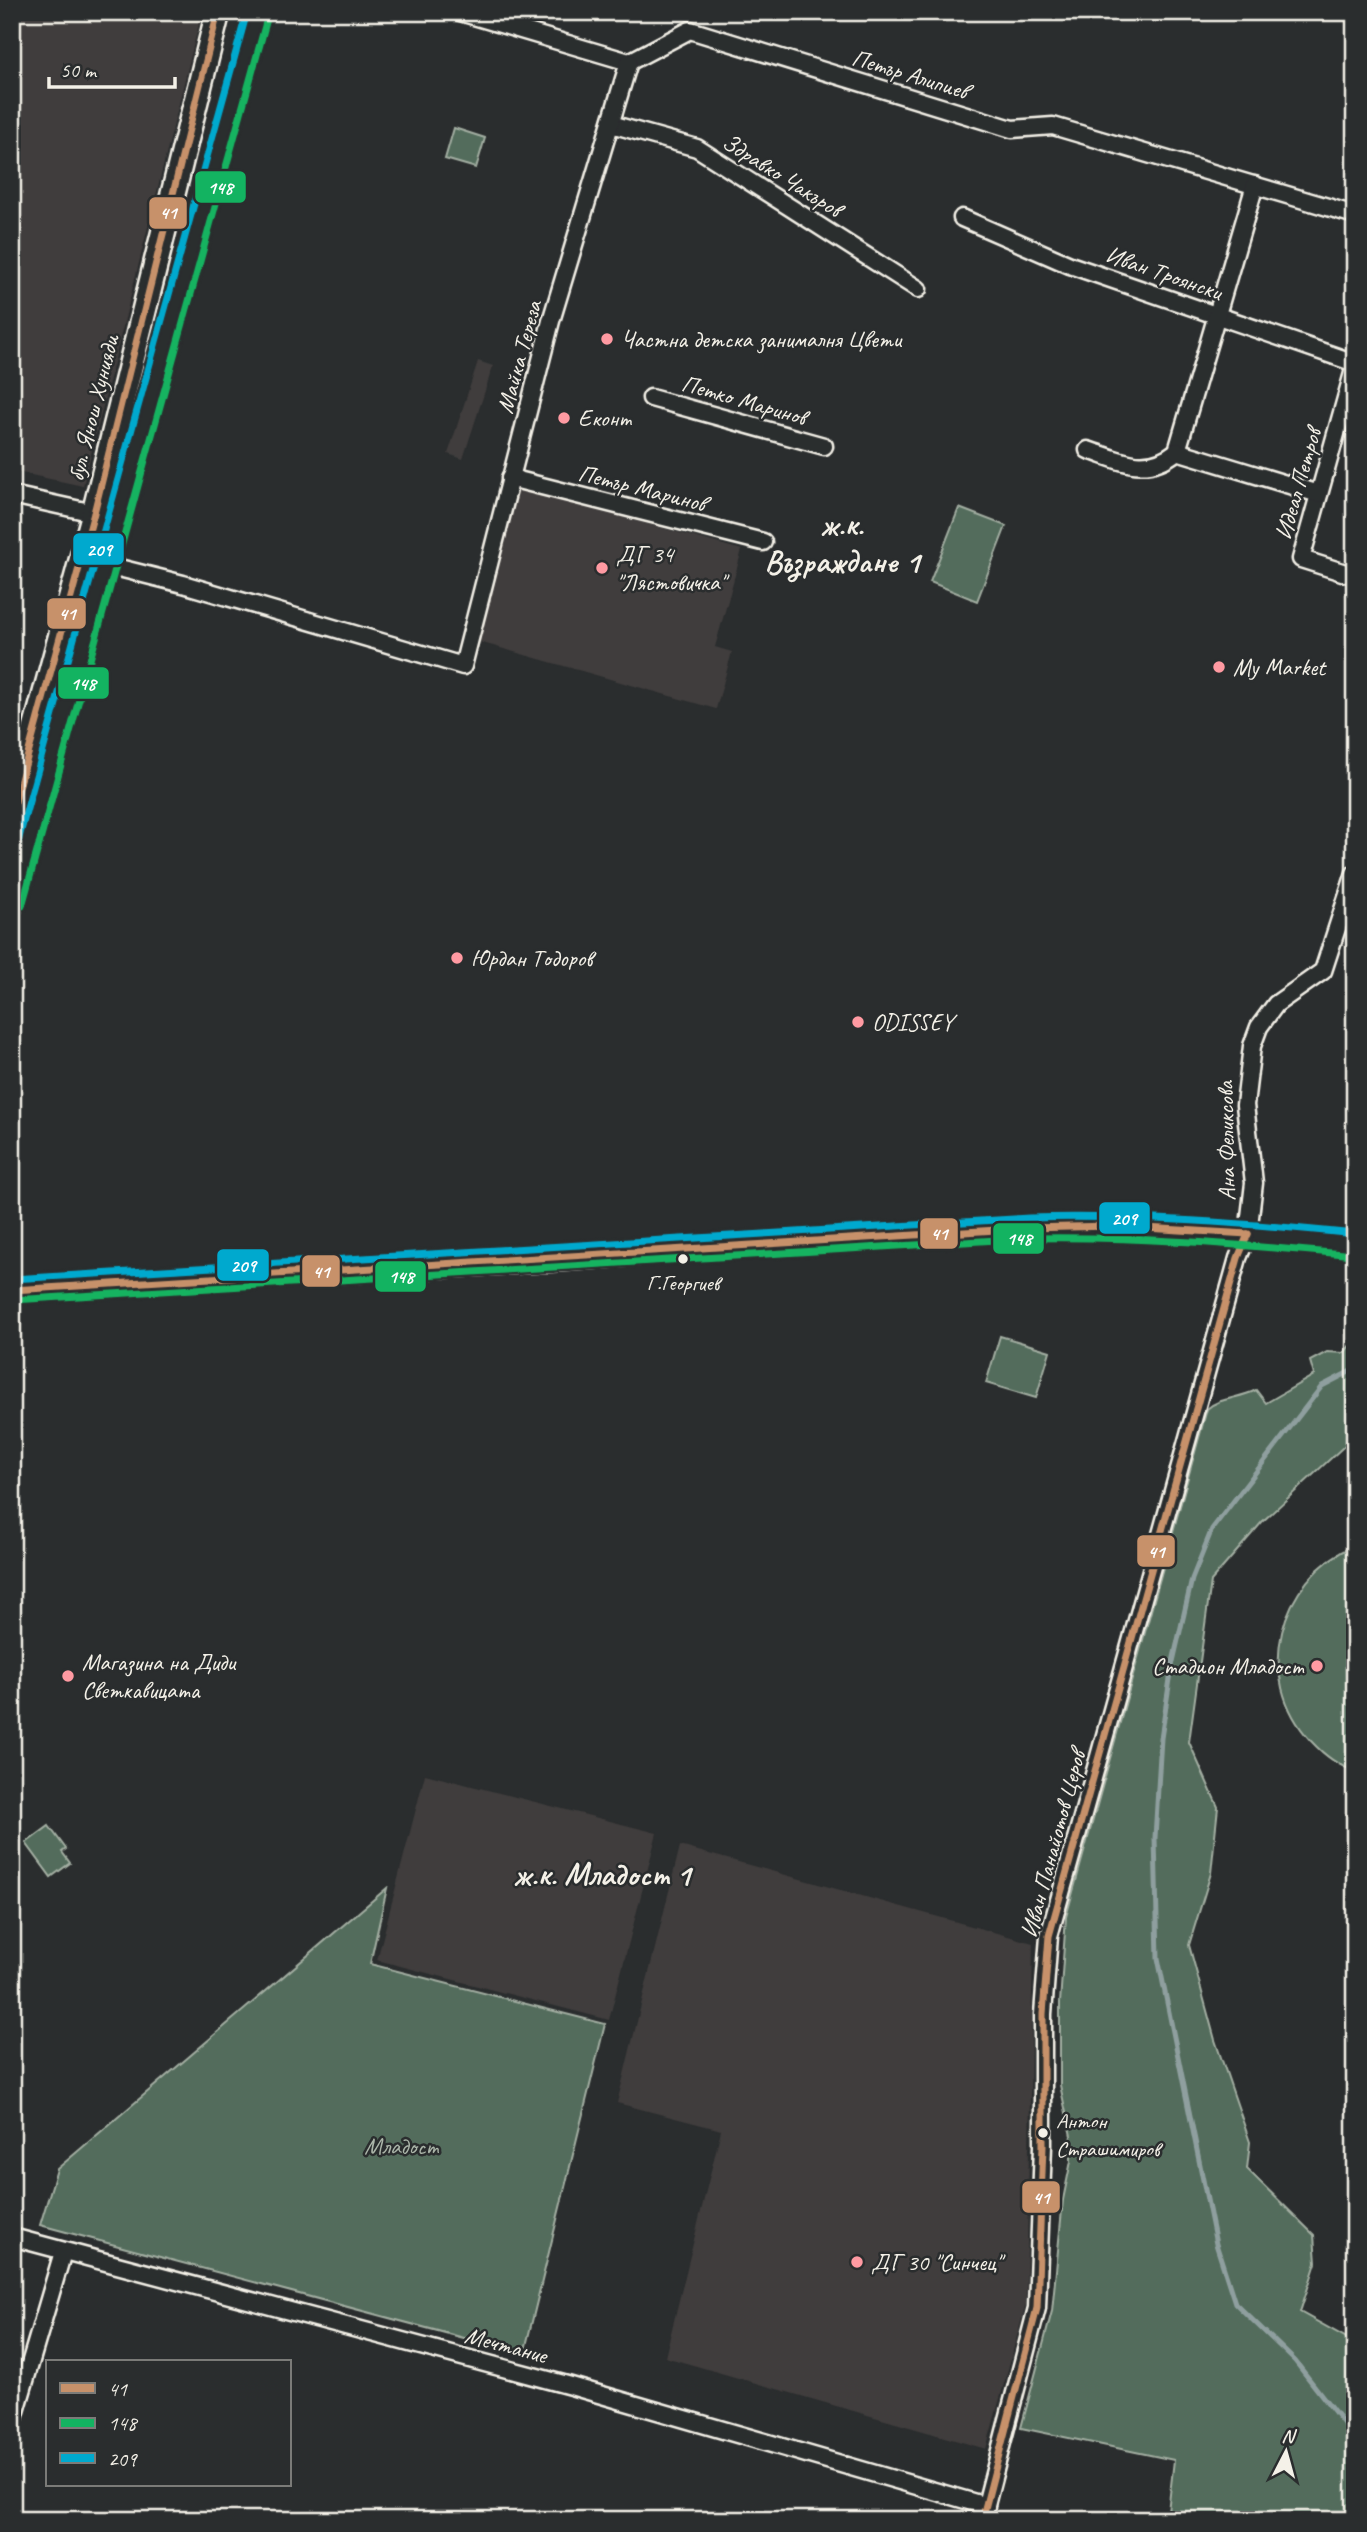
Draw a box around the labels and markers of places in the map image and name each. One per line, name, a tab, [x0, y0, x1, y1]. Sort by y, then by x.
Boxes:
place label: Частна детска занималня Цвети	[621, 324, 904, 354]
marker: Частна детска занималня Цвети	[599, 331, 615, 347]
place label: Еконт	[578, 403, 632, 433]
marker: Еконт	[556, 410, 572, 426]
place label: ДГ 34 "Лястовичка"	[616, 539, 731, 597]
marker: ДГ 34 "Лястовичка"	[594, 560, 610, 576]
place label: My Market	[1233, 652, 1327, 682]
marker: My Market	[1211, 659, 1227, 675]
place label: Юрдан Тодоров	[471, 943, 597, 973]
marker: Юрдан Тодоров	[449, 950, 465, 966]
place label: ODISSEY	[872, 1007, 958, 1037]
marker: ODISSEY	[850, 1014, 866, 1030]
marker: Г.Георгиев	[676, 1252, 690, 1266]
place label: Г.Георгиев	[647, 1269, 724, 1297]
place label: Магазина на Диди Светкавицата	[82, 1647, 238, 1705]
place label: Стадион Младост	[1152, 1651, 1305, 1681]
marker: Стадион Младост	[1309, 1658, 1325, 1674]
marker: Магазина на Диди Светкавицата	[60, 1668, 76, 1684]
place label: Антон Страшимиров	[1056, 2107, 1164, 2163]
marker: Антон Страшимиров	[1036, 2126, 1050, 2140]
place label: ДГ 30 "Синчец"	[871, 2247, 1007, 2277]
marker: ДГ 30 "Синчец"	[849, 2254, 865, 2270]

